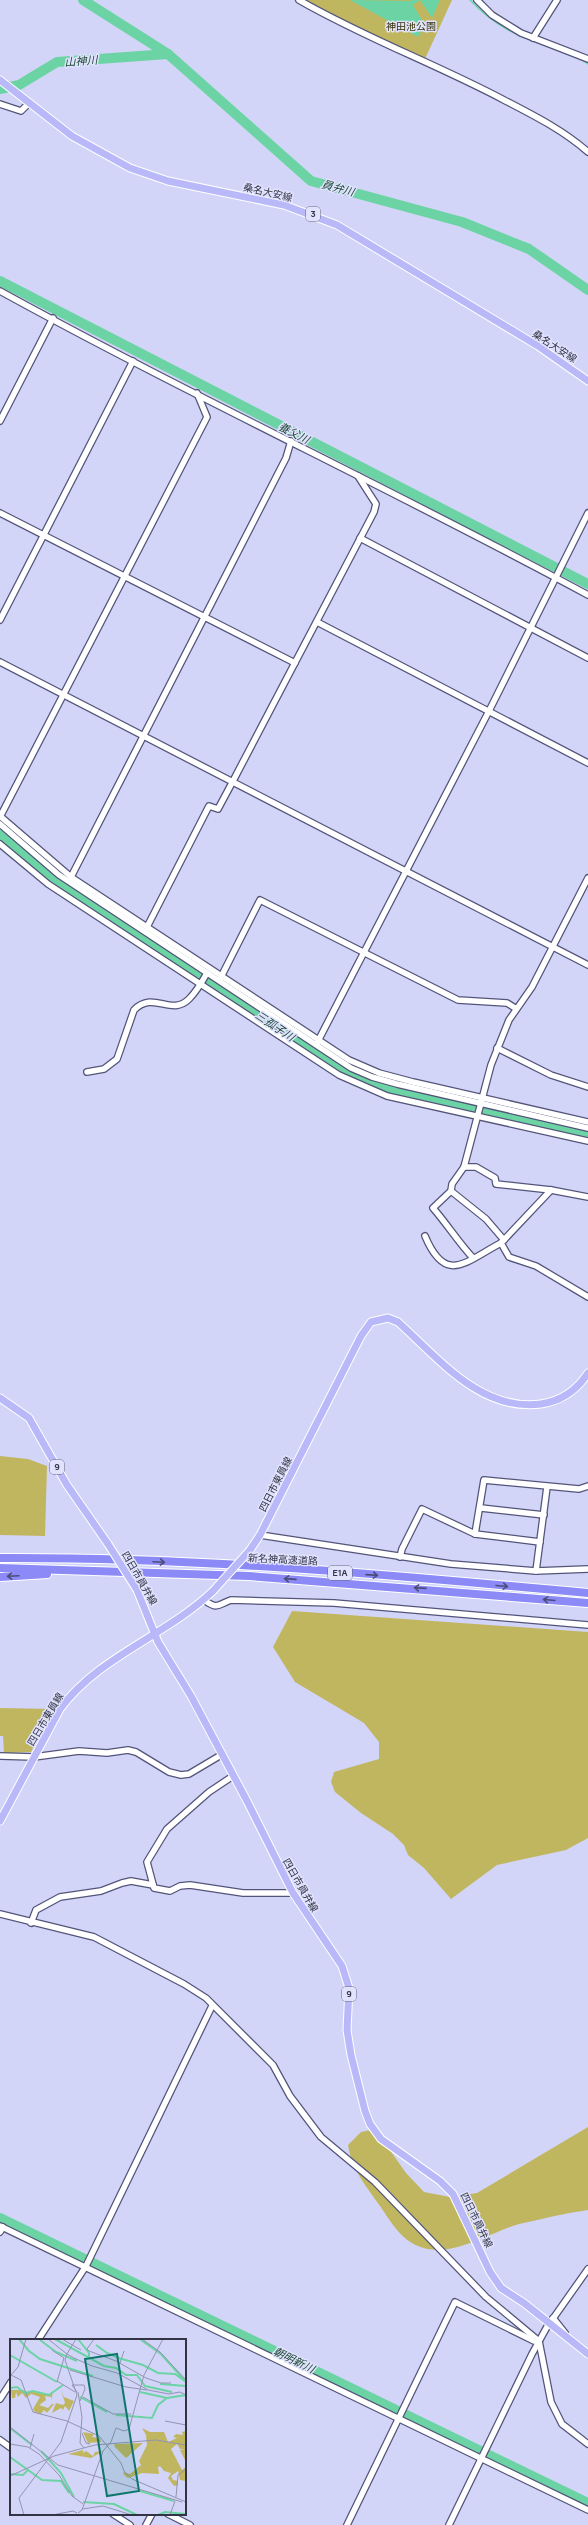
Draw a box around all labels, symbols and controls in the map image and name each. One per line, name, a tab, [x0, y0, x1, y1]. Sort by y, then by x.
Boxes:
park label: 神田池公園	[386, 19, 436, 33]
water label: 山神川	[64, 52, 99, 69]
water label: 員弁川	[320, 176, 357, 199]
street label: 桑名大安線	[242, 180, 294, 204]
road number: 3	[306, 207, 320, 221]
street label: 桑名大安線	[530, 327, 580, 365]
water label: 養父川	[276, 418, 313, 447]
water label: 三孤子川	[253, 1007, 299, 1045]
street label: 四日市東員線	[255, 1454, 295, 1514]
road number: 9	[50, 1460, 64, 1474]
street label: 四日市員弁線	[119, 1549, 161, 1607]
street label: 新名神高速道路	[248, 1550, 318, 1568]
one-way arrow	[152, 1558, 165, 1566]
road number: E1A	[328, 1566, 352, 1580]
one-way arrow	[7, 1572, 20, 1580]
one-way arrow	[365, 1572, 378, 1579]
one-way arrow	[284, 1575, 297, 1582]
one-way arrow	[495, 1582, 508, 1589]
one-way arrow	[414, 1585, 427, 1592]
one-way arrow	[543, 1596, 556, 1603]
street label: 四日市東員線	[24, 1690, 66, 1748]
street label: 四日市員弁線	[280, 1856, 322, 1914]
road number: 9	[342, 1987, 356, 2001]
street label: 四日市員弁線	[458, 2190, 496, 2250]
inset map	[10, 2339, 186, 2515]
water label: 朝明新川	[271, 2343, 318, 2376]

